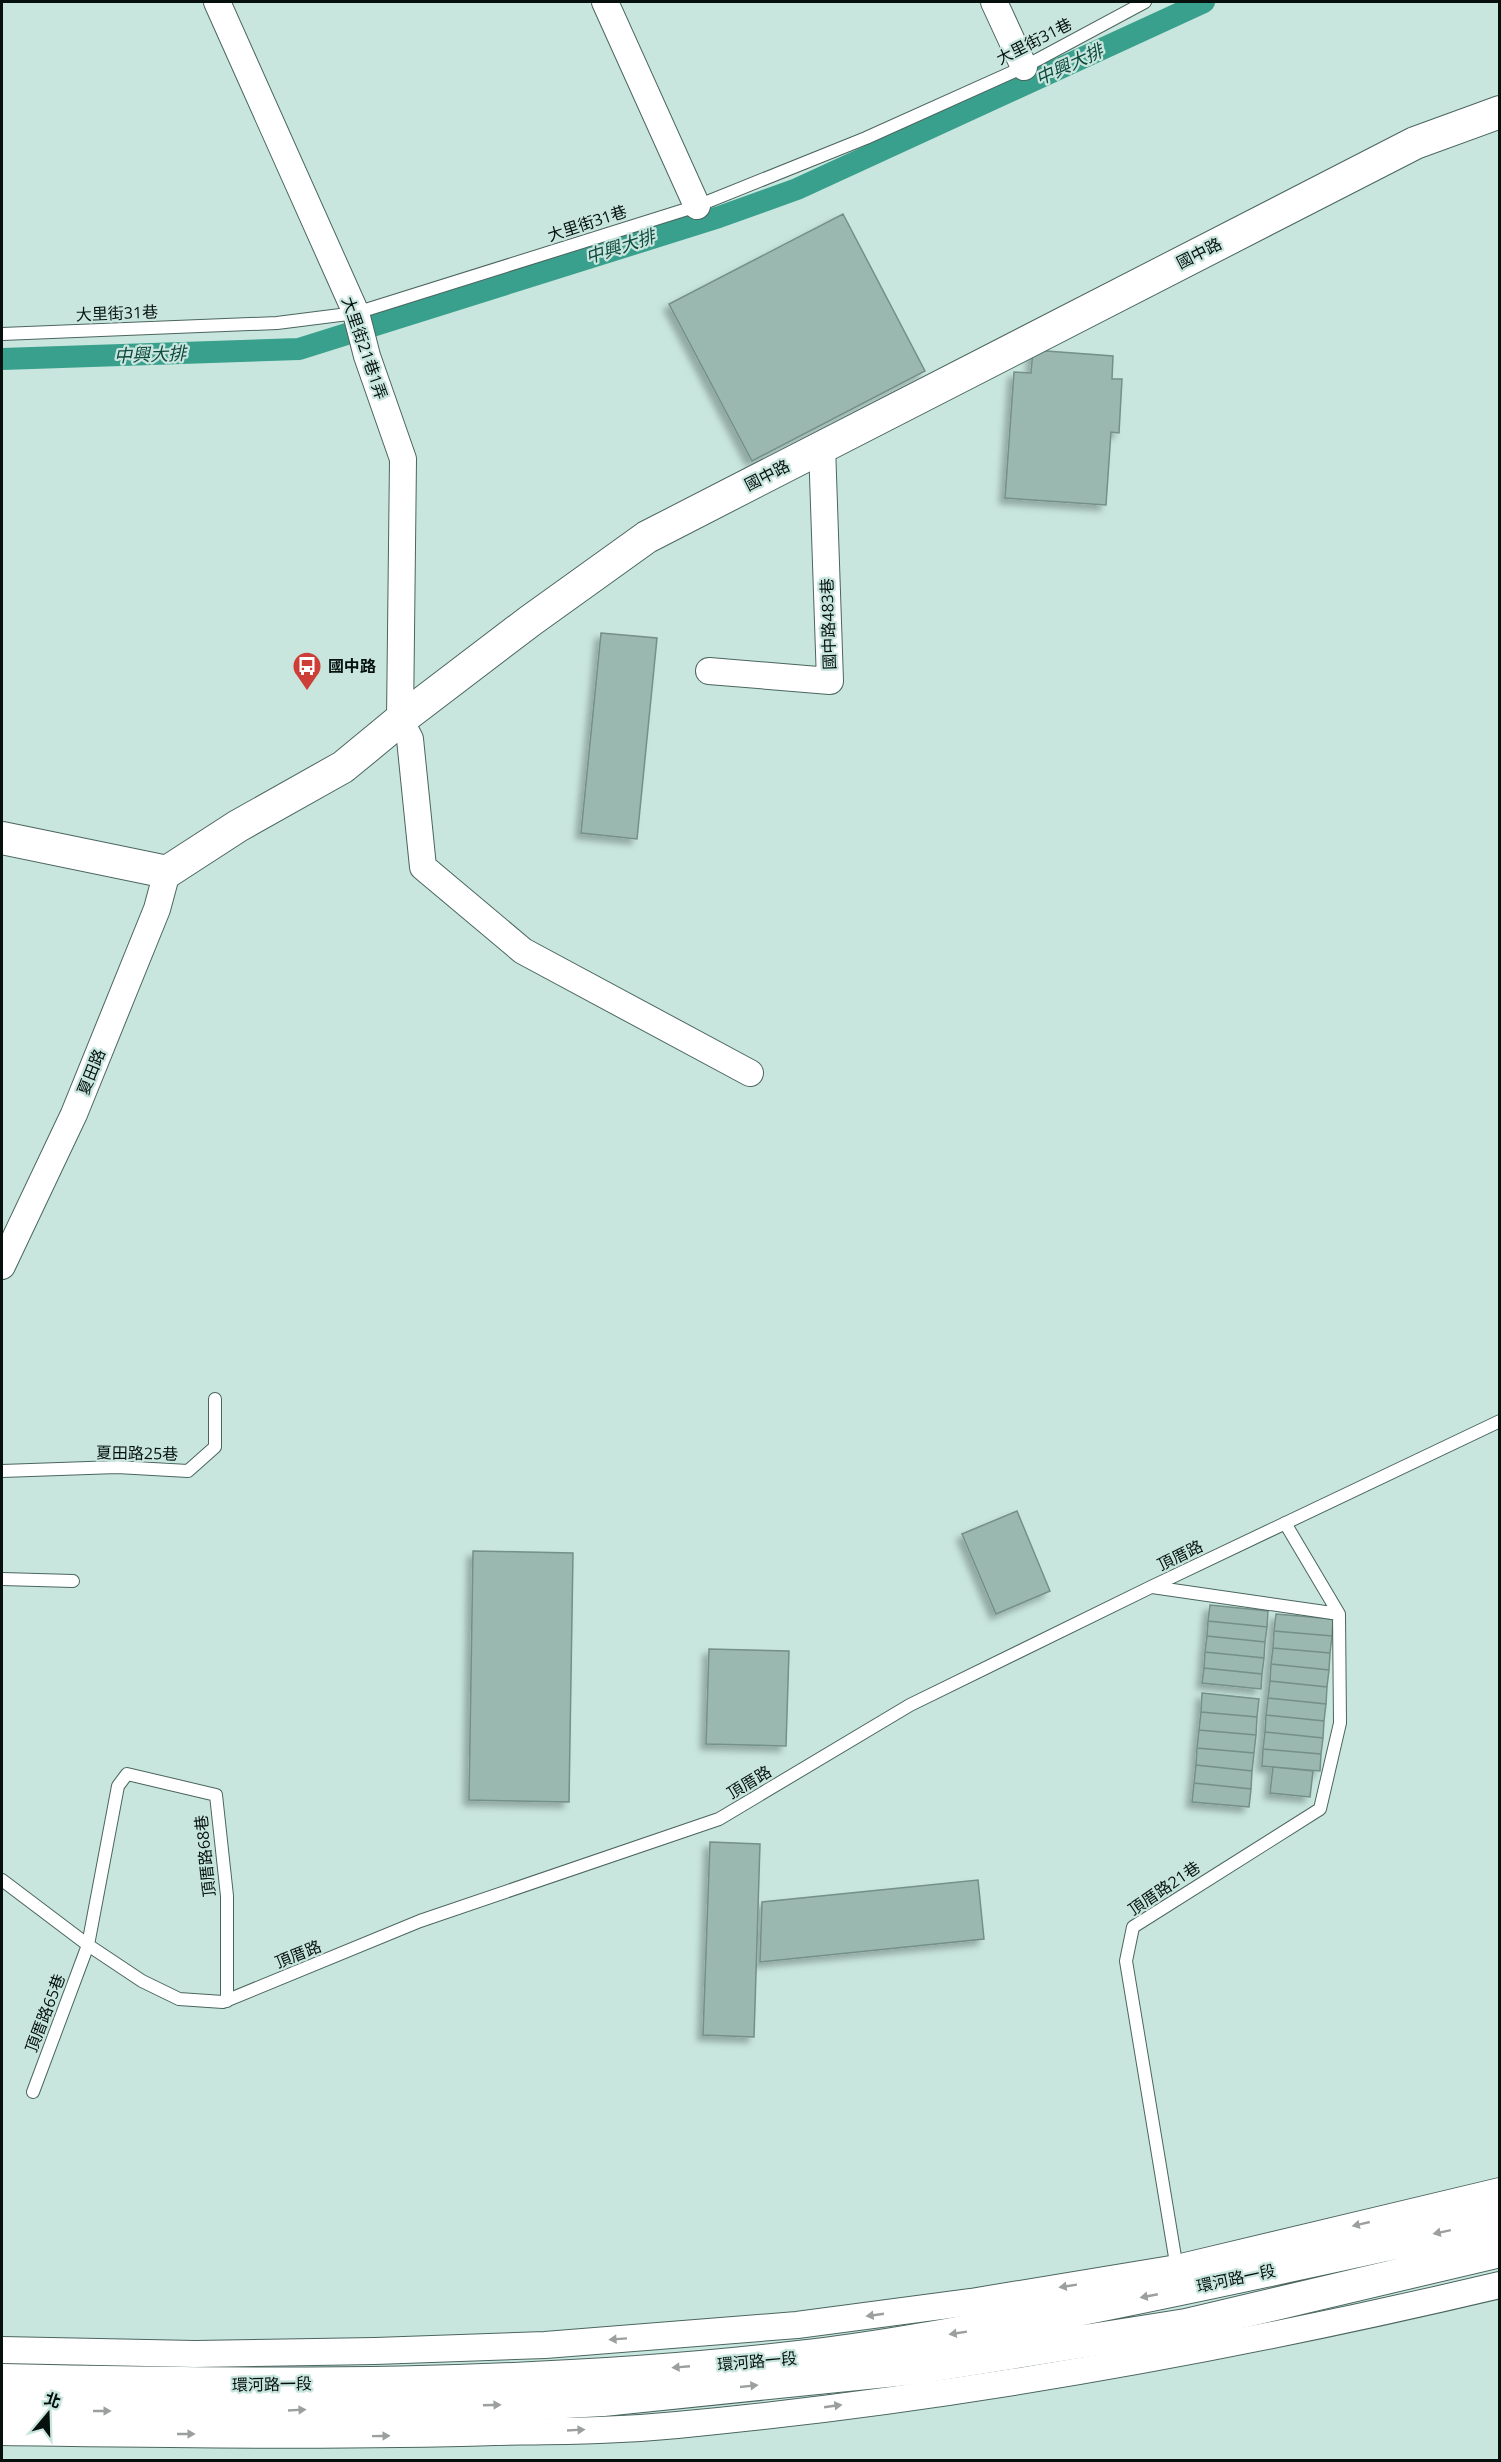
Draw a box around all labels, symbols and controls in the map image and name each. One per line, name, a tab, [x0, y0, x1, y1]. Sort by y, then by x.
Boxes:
street label: 大里街31巷	[992, 13, 1076, 69]
water label: 中興大排	[1031, 37, 1109, 90]
street label: 大里街31巷	[544, 200, 630, 246]
water label: 中興大排	[582, 223, 660, 269]
street label: 國中路	[1173, 232, 1225, 274]
street label: 大里街21巷1弄	[337, 294, 393, 402]
street label: 大里街31巷	[75, 301, 159, 325]
water label: 中興大排	[114, 341, 188, 367]
street label: 國中路	[741, 454, 793, 496]
street label: 國中路483巷	[815, 578, 841, 670]
bus stop icon: 國中路	[291, 650, 323, 692]
place label: 國中路	[328, 655, 376, 677]
street label: 夏田路	[72, 1046, 110, 1098]
street label: 夏田路25巷	[96, 1441, 178, 1465]
street label: 頂厝路	[1154, 1535, 1206, 1575]
street label: 頂厝路	[723, 1760, 775, 1804]
street label: 頂厝路68巷	[190, 1814, 220, 1898]
street label: 頂厝路21巷	[1124, 1856, 1204, 1920]
street label: 頂厝路	[272, 1935, 324, 1973]
street label: 頂厝路65巷	[20, 1971, 70, 2055]
one-way arrow	[1352, 2219, 1370, 2229]
one-way arrow	[1433, 2228, 1452, 2238]
street label: 環河路一段	[1195, 2259, 1277, 2297]
one-way arrow	[1058, 2281, 1077, 2290]
one-way arrow	[1140, 2292, 1159, 2301]
one-way arrow	[865, 2310, 884, 2319]
one-way arrow	[948, 2328, 967, 2337]
one-way arrow	[608, 2334, 627, 2344]
street label: 環河路一段	[716, 2347, 798, 2375]
one-way arrow	[671, 2362, 690, 2372]
street label: 環河路一段	[232, 2372, 312, 2396]
one-way arrow	[740, 2381, 759, 2390]
north arrow	[18, 2384, 78, 2444]
text: 北	[42, 2387, 64, 2413]
one-way arrow	[482, 2401, 501, 2410]
one-way arrow	[823, 2402, 842, 2411]
one-way arrow	[92, 2406, 111, 2416]
one-way arrow	[287, 2406, 306, 2415]
one-way arrow	[566, 2425, 585, 2434]
one-way arrow	[176, 2429, 195, 2439]
one-way arrow	[371, 2431, 390, 2440]

